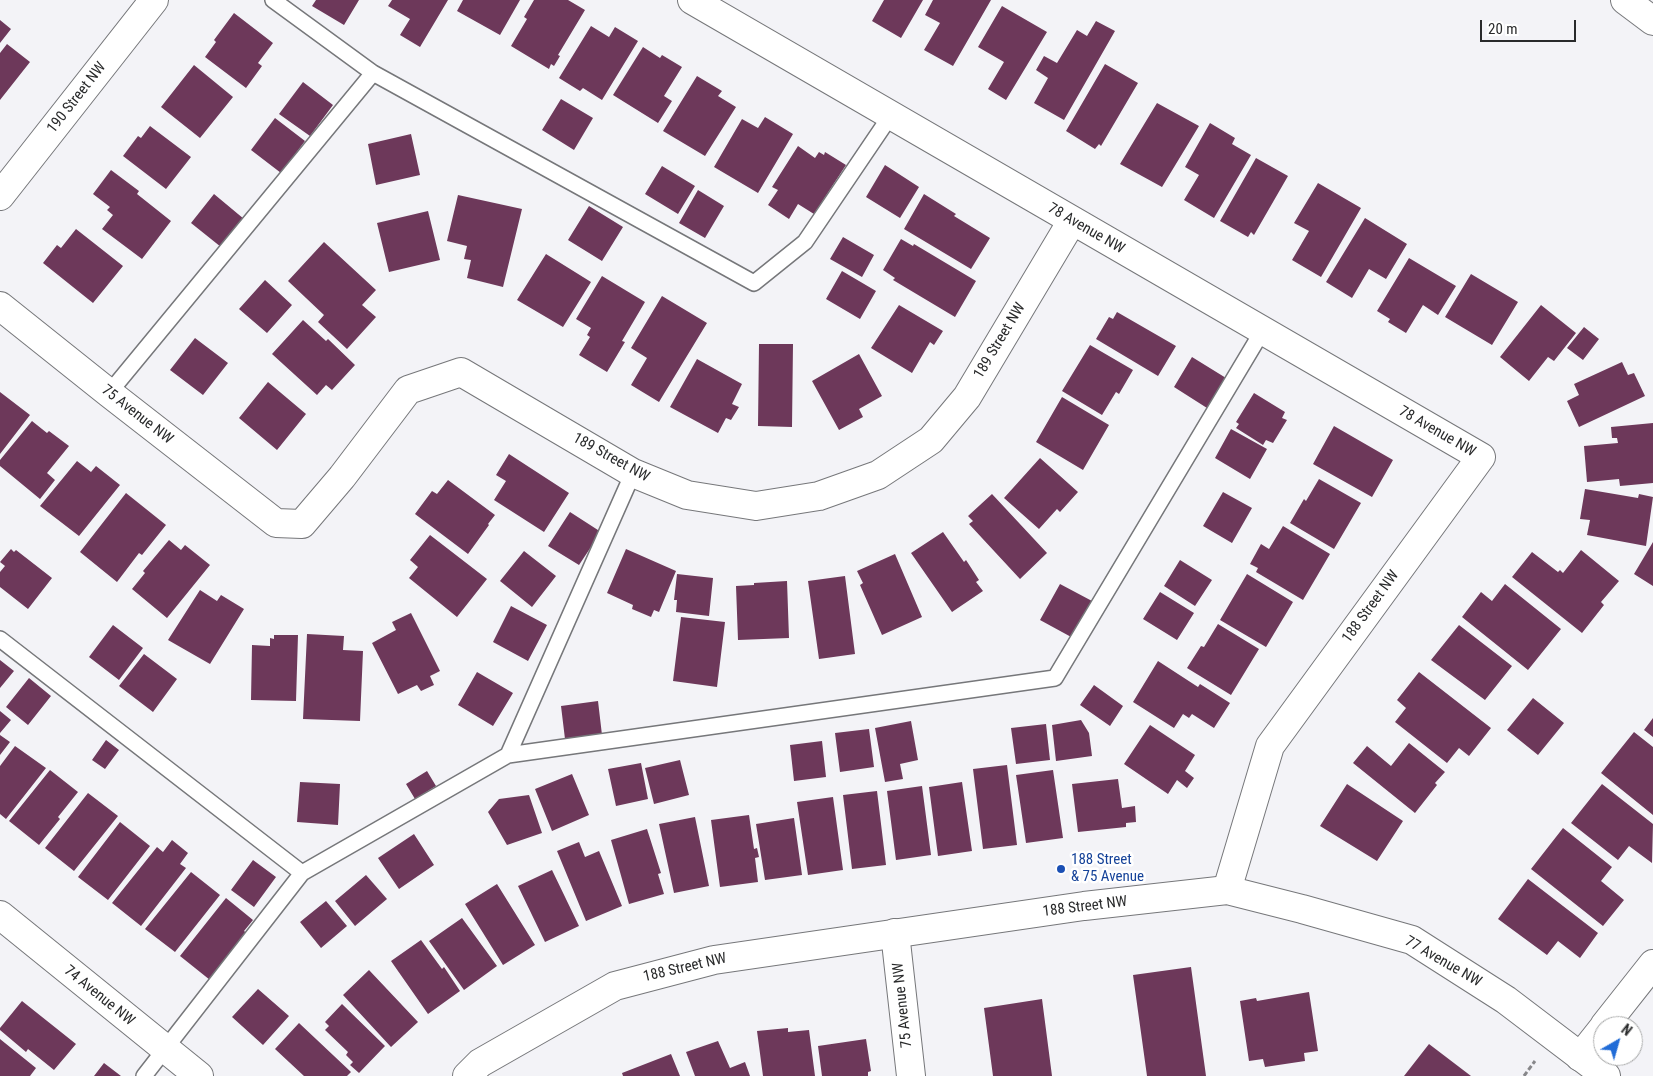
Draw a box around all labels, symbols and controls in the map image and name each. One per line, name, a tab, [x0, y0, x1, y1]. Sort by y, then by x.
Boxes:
scale bar	[1483, 10, 1579, 42]
text: 20 m	[1488, 20, 1518, 38]
street label: 190 Street NW	[44, 59, 110, 137]
street label: 78 Avenue NW	[1044, 200, 1128, 258]
street label: 189 Street NW	[970, 300, 1030, 382]
street label: 75 Avenue NW	[98, 382, 176, 448]
street label: 78 Avenue NW	[1395, 403, 1479, 461]
street label: 189 Street NW	[569, 430, 653, 486]
street label: 188 Street NW	[1339, 567, 1403, 647]
place label: 188 Street & 75 Avenue	[1071, 851, 1144, 886]
marker: 188 Street & 75 Avenue	[1055, 863, 1067, 875]
street label: 188 Street NW	[1042, 893, 1128, 921]
street label: 77 Avenue NW	[1401, 933, 1485, 991]
street label: 188 Street NW	[642, 950, 728, 986]
street label: 75 Avenue NW	[890, 961, 916, 1049]
street label: 74 Avenue NW	[60, 962, 138, 1030]
north arrow	[1593, 1016, 1643, 1066]
text: N	[1618, 1021, 1635, 1039]

